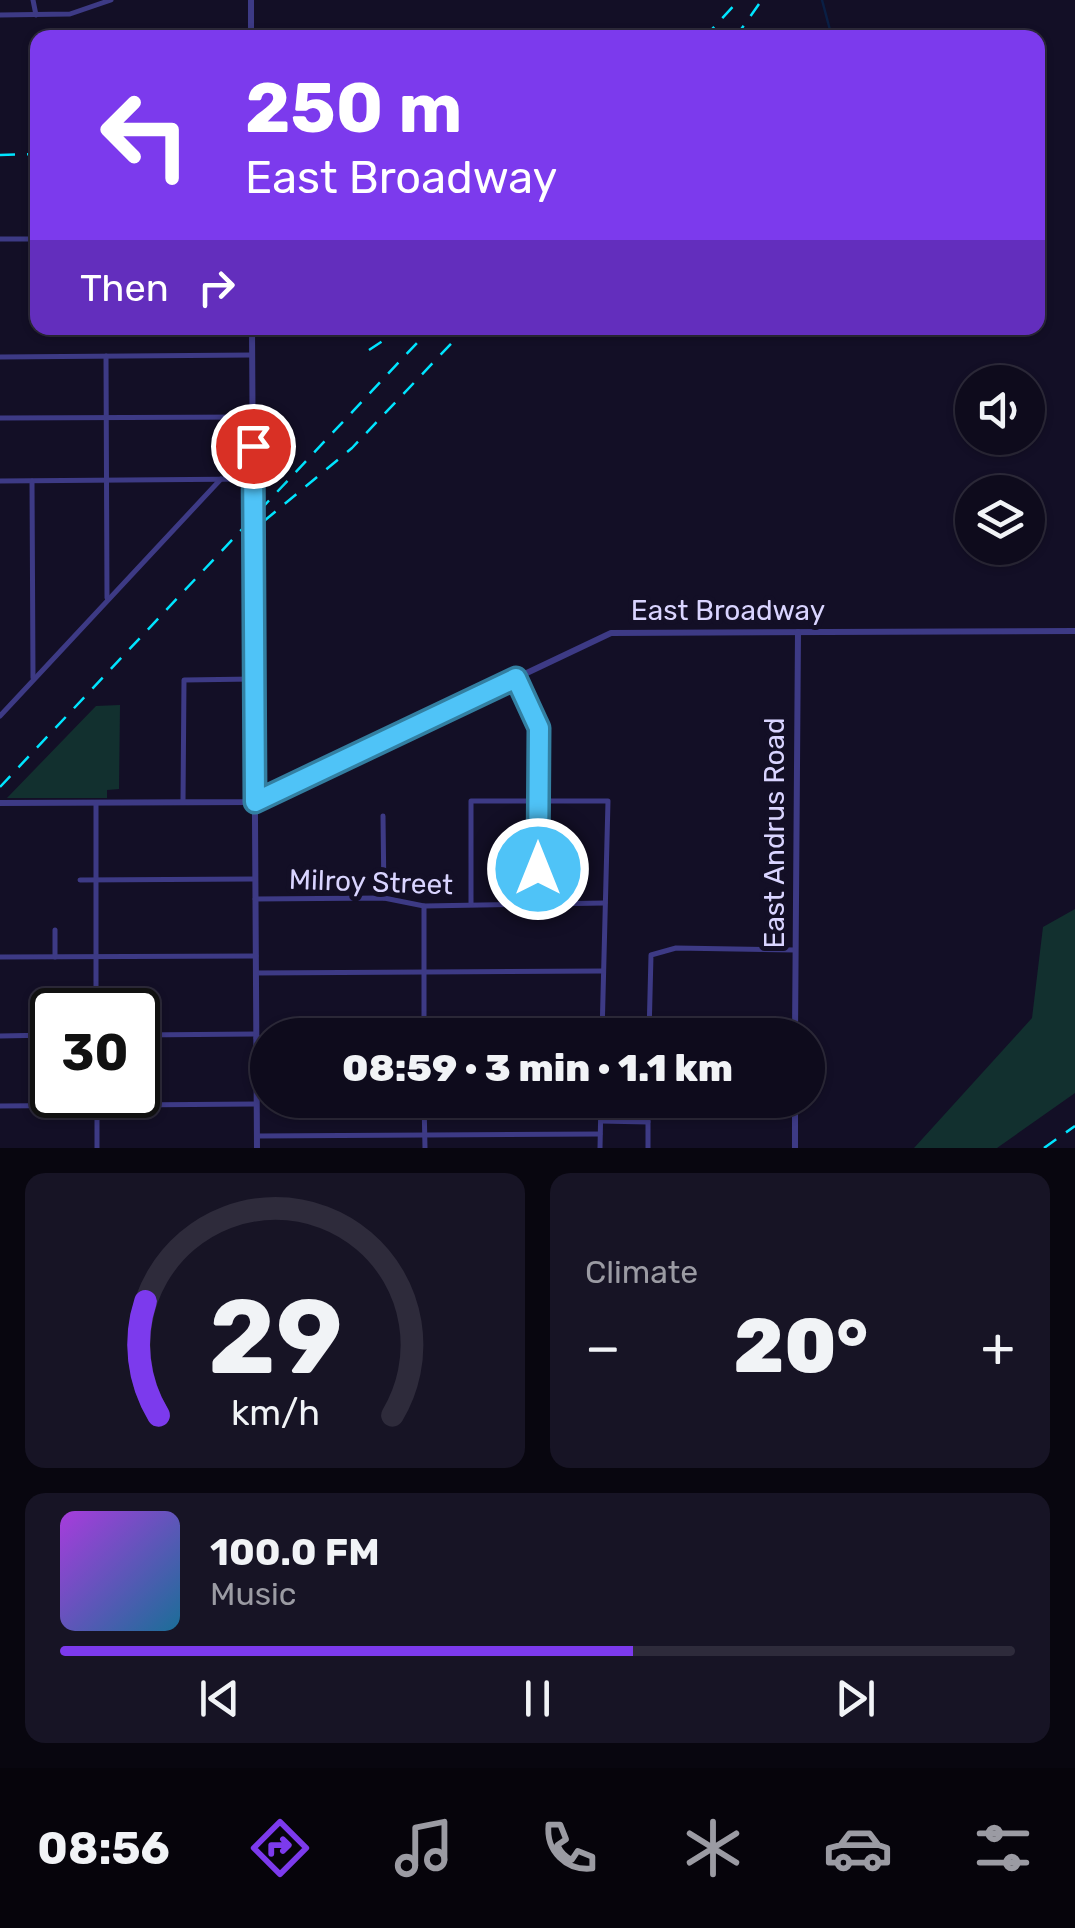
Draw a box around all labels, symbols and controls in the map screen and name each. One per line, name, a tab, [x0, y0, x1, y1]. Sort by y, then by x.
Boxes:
text: 250 m	[245, 67, 462, 150]
icon: left	[80, 70, 210, 200]
text: East Broadway	[245, 151, 557, 204]
icon: right	[189, 260, 244, 315]
text: Then	[80, 265, 169, 311]
map controls	[955, 365, 1045, 565]
button: sound	[955, 365, 1045, 455]
pin	[211, 404, 296, 489]
icon: arrive	[226, 419, 281, 474]
button: layers	[955, 475, 1045, 565]
street label: East Broadway	[631, 594, 825, 627]
street label: East Andrus Road	[758, 717, 791, 949]
position arrow	[486, 817, 590, 921]
street label: Milroy Street	[288, 863, 454, 901]
speed limit sign: 30	[30, 988, 160, 1118]
text: 08:59 · 3 min · 1.1 km	[342, 1045, 733, 1091]
text: Climate	[585, 1253, 698, 1291]
text: 29	[208, 1276, 342, 1399]
text: 20°	[733, 1302, 868, 1391]
text: −	[585, 1315, 621, 1380]
text: +	[981, 1315, 1015, 1380]
text: km/h	[230, 1392, 320, 1434]
text: 100.0 FM	[210, 1529, 380, 1575]
text: Music	[210, 1575, 296, 1613]
icon: previous	[192, 1671, 247, 1726]
icon: pause	[510, 1671, 565, 1726]
icon: next	[828, 1671, 883, 1726]
icon: directions	[245, 1813, 315, 1883]
icon: music	[389, 1813, 459, 1883]
icon: phone	[534, 1813, 604, 1883]
icon: climate	[678, 1813, 748, 1883]
icon: car	[823, 1813, 893, 1883]
icon: filters	[968, 1813, 1038, 1883]
text: 08:56	[37, 1822, 170, 1875]

